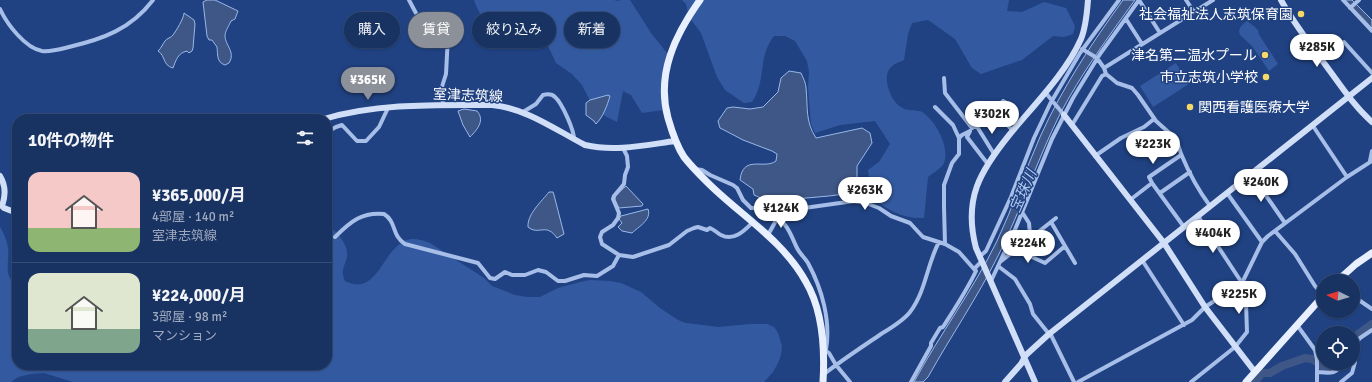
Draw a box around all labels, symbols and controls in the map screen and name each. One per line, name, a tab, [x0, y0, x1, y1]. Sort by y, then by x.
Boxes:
place label: 社会福祉法人志筑保育園	[1139, 6, 1293, 23]
marker: 社会福祉法人志筑保育園	[1296, 9, 1306, 19]
chip: 購入	[344, 12, 400, 48]
chip: 賃貸	[408, 12, 464, 48]
chip: 絞り込み	[472, 12, 556, 48]
chip: 新着	[564, 12, 620, 48]
pin: ¥285K	[1289, 34, 1345, 68]
text: ¥285K	[1299, 39, 1335, 55]
place label: 津名第二温水プール	[1131, 47, 1257, 64]
marker: 津名第二温水プール	[1260, 50, 1270, 60]
pin: ¥365K	[340, 67, 396, 101]
place label: 市立志筑小学校	[1160, 69, 1258, 86]
text: ¥365K	[350, 72, 386, 88]
marker: 市立志筑小学校	[1261, 72, 1271, 82]
street label: 室津志筑線	[433, 86, 503, 105]
place label: 関西看護医療大学	[1198, 99, 1310, 116]
pin: ¥302K	[964, 101, 1020, 135]
marker: 関西看護医療大学	[1185, 102, 1195, 112]
text: ¥302K	[974, 106, 1010, 122]
icon: filters	[294, 127, 316, 149]
text: 10件の物件	[28, 130, 114, 151]
pin: ¥223K	[1125, 131, 1181, 165]
text: ¥223K	[1135, 136, 1171, 152]
water label: 宝珠川	[1006, 165, 1041, 215]
pin: ¥240K	[1233, 169, 1289, 203]
text: ¥240K	[1243, 174, 1279, 190]
pin: ¥263K	[837, 177, 893, 211]
text: ¥263K	[847, 182, 883, 198]
text: ¥365,000/月	[152, 185, 246, 206]
icon: home	[60, 188, 108, 236]
pin: ¥124K	[753, 195, 809, 229]
text: ¥124K	[763, 200, 799, 216]
text: 4部屋 · 140 m²	[152, 209, 234, 225]
pin: ¥404K	[1185, 220, 1241, 254]
text: ¥404K	[1195, 225, 1231, 241]
text: 室津志筑線	[152, 228, 217, 244]
pin: ¥224K	[1000, 230, 1056, 264]
text: ¥224K	[1010, 235, 1046, 251]
north arrow	[1316, 274, 1360, 318]
map controls	[1316, 274, 1360, 370]
pin: ¥225K	[1211, 281, 1267, 315]
text: ¥224,000/月	[152, 285, 246, 306]
text: ¥225K	[1221, 286, 1257, 302]
icon: home	[60, 289, 108, 337]
text: 3部屋 · 98 m²	[152, 309, 227, 325]
button: locate	[1316, 326, 1360, 370]
text: マンション	[152, 328, 217, 344]

